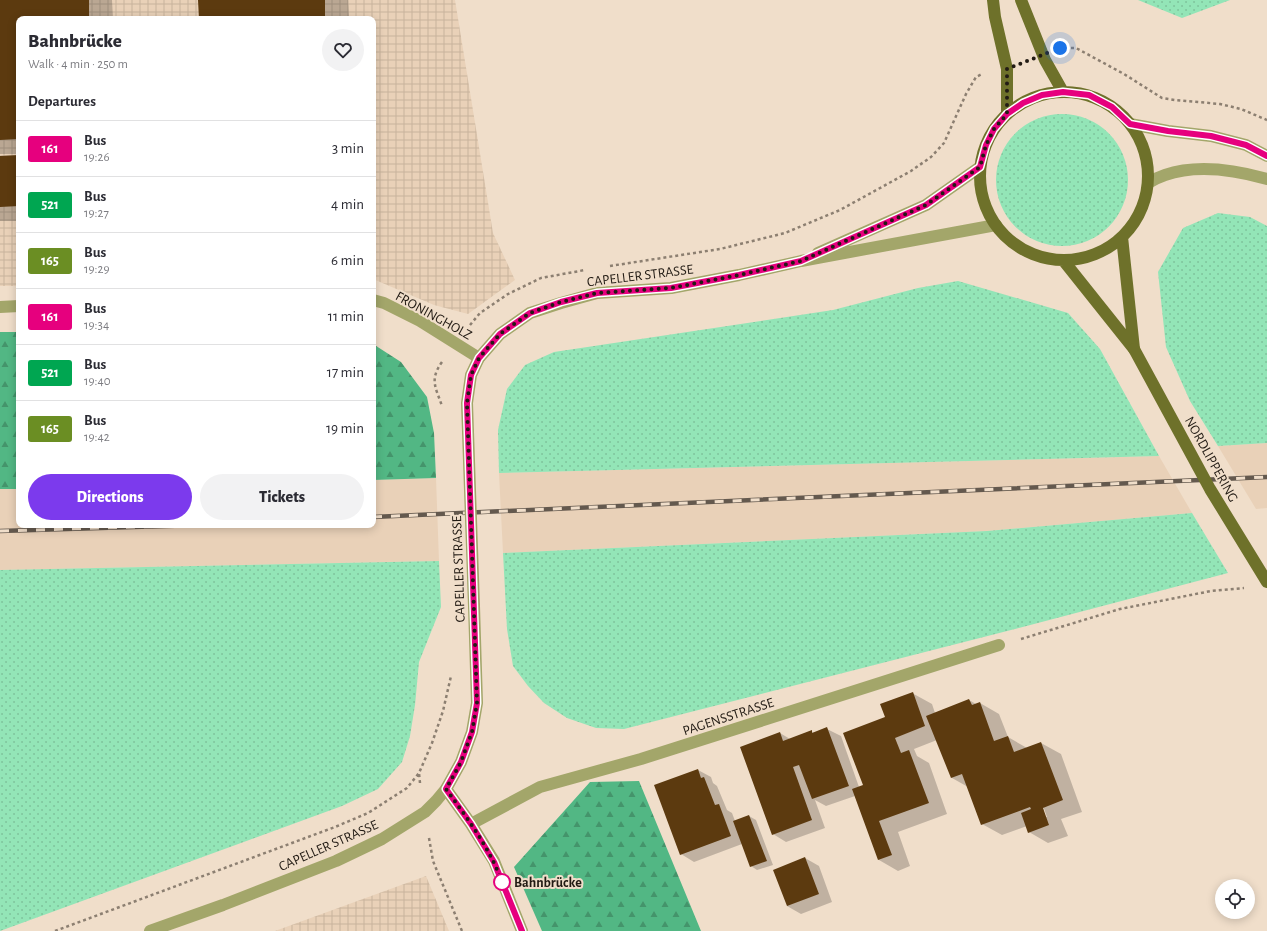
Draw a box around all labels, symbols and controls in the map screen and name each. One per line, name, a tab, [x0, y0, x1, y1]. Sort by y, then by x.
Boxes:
button: heart	[322, 29, 364, 71]
text: Bahnbrücke	[28, 32, 122, 51]
your location	[1050, 38, 1070, 58]
text: Walk · 4 min · 250 m	[28, 58, 128, 71]
text: Departures	[28, 94, 96, 109]
text: Bus	[84, 133, 106, 148]
text: 3 min	[332, 141, 364, 156]
text: 161	[42, 142, 58, 156]
text: 19:26	[84, 151, 110, 164]
text: Bus	[84, 189, 106, 204]
text: 4 min	[331, 197, 364, 212]
text: 521	[41, 198, 59, 212]
text: 19:27	[84, 207, 109, 220]
text: Bus	[84, 245, 106, 260]
text: 6 min	[331, 253, 364, 268]
text: 165	[41, 254, 59, 268]
street label: CAPELLER STRASSE	[586, 262, 694, 289]
text: 19:29	[84, 263, 110, 276]
street label: FRONINGHOLZ	[393, 289, 474, 343]
text: Bus	[84, 301, 106, 316]
text: 11 min	[328, 309, 364, 324]
text: 161	[42, 310, 58, 324]
text: 19:34	[84, 319, 109, 332]
text: Bus	[84, 357, 106, 372]
text: 17 min	[327, 365, 364, 380]
text: 521	[41, 366, 59, 380]
text: 19:40	[84, 375, 111, 388]
text: Bus	[84, 413, 106, 428]
street label: NORDLIPPERING	[1182, 414, 1240, 504]
text: 19 min	[326, 421, 364, 436]
text: 165	[41, 422, 59, 436]
text: 19:42	[84, 431, 110, 444]
button: Directions	[28, 474, 192, 520]
button: Tickets	[200, 474, 364, 520]
street label: CAPELLER STRASSE	[450, 515, 468, 623]
street label: PAGENSSTRASSE	[681, 696, 776, 738]
street label: CAPELLER STRASSE	[277, 818, 380, 874]
marker: Bahnbrücke	[493, 873, 511, 891]
place label: Bahnbrücke	[514, 876, 582, 890]
map controls	[1215, 879, 1255, 919]
button: locate	[1215, 879, 1255, 919]

